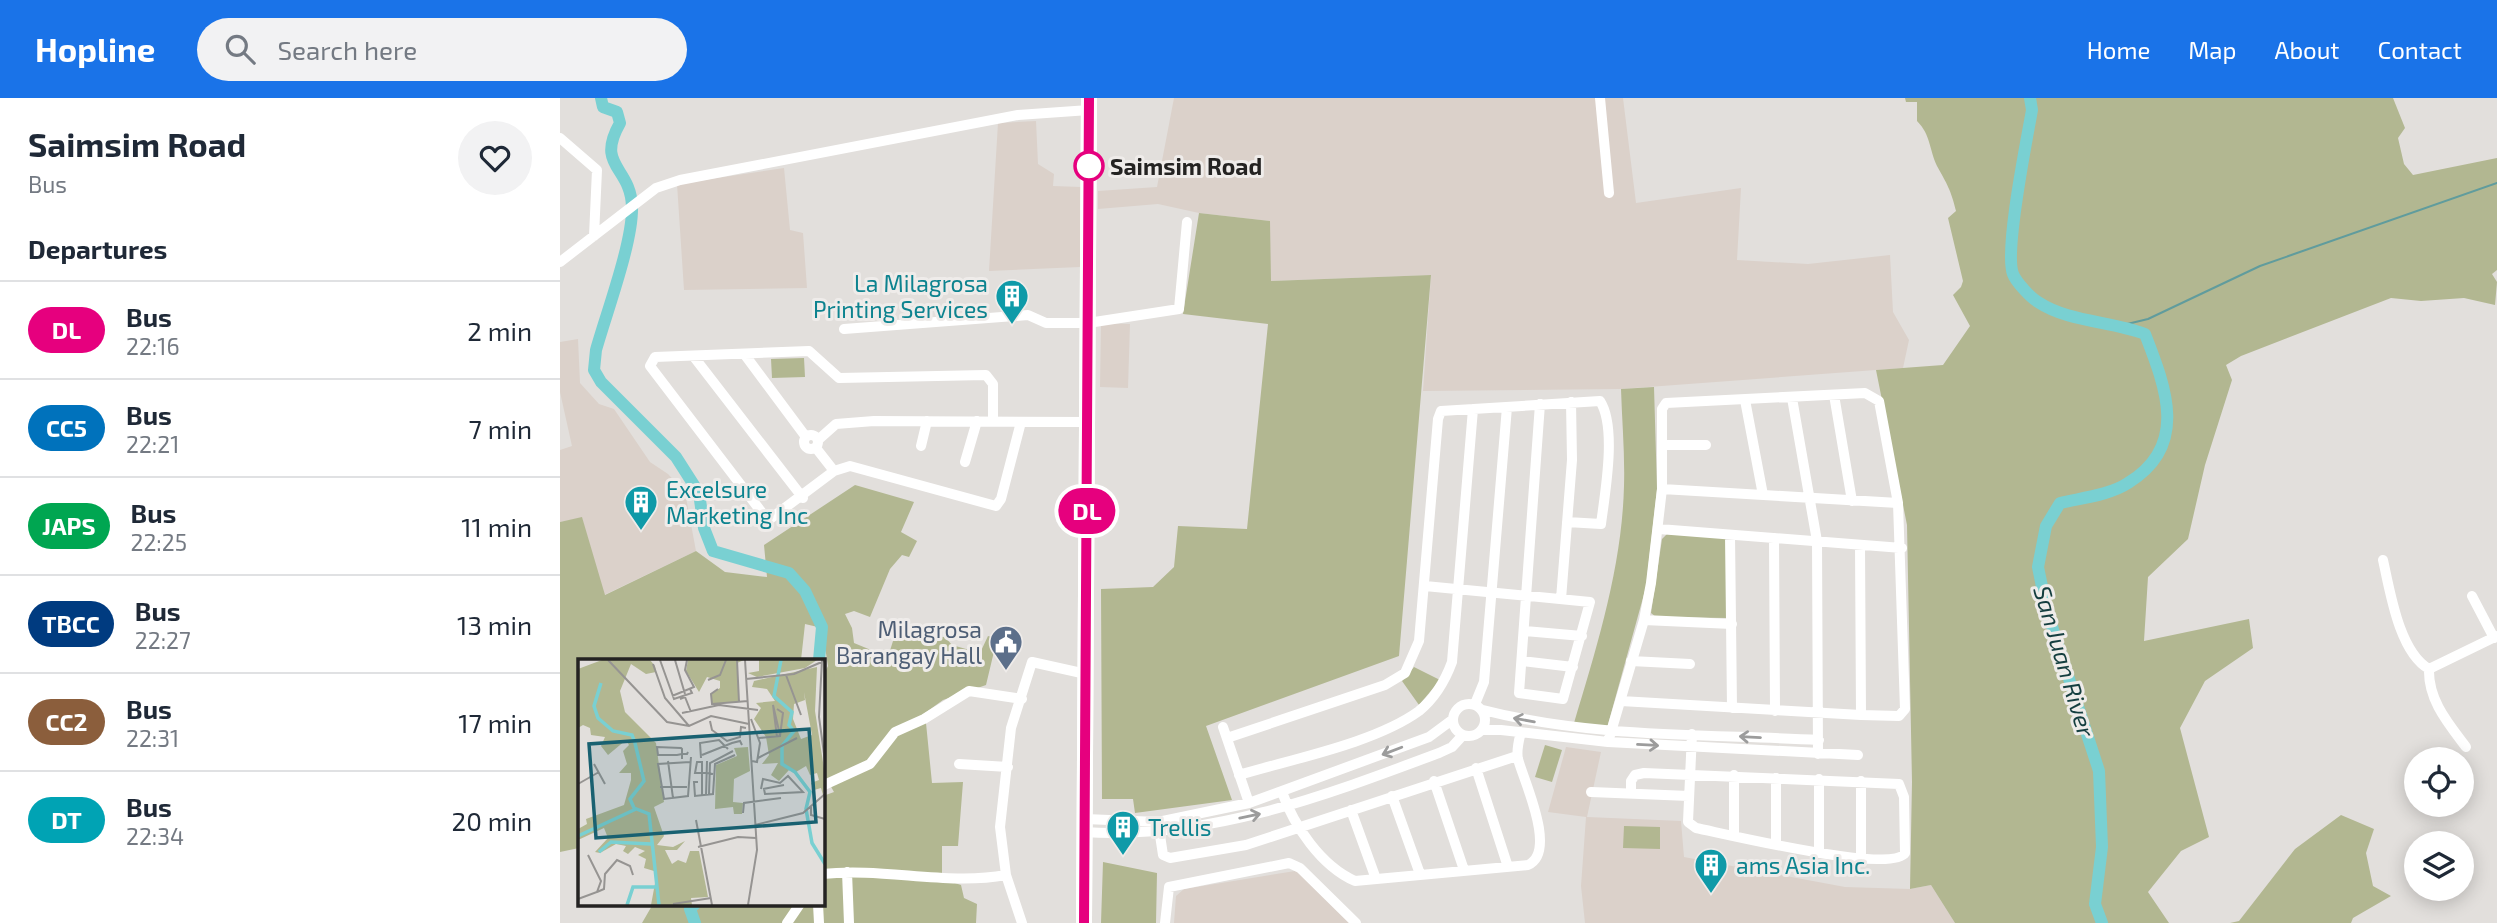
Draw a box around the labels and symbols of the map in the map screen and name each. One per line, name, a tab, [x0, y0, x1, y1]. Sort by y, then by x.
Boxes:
marker: Saimsim Road	[1074, 151, 1104, 181]
place label: Saimsim Road	[1110, 152, 1262, 180]
place label: La Milagrosa Printing Services	[813, 269, 988, 323]
building icon: La Milagrosa Printing Services	[993, 277, 1031, 326]
place label: Excelsure Marketing Inc	[666, 475, 808, 529]
building icon: Excelsure Marketing Inc	[622, 483, 660, 532]
line badge: DL	[1056, 488, 1118, 534]
water label: San Juan River	[2028, 582, 2102, 741]
place label: Milagrosa Barangay Hall	[836, 615, 982, 669]
public building icon: Milagrosa Barangay Hall	[987, 623, 1025, 672]
inset map	[578, 659, 824, 906]
one-way arrow	[1513, 713, 1536, 726]
one-way arrow	[1739, 730, 1762, 743]
one-way arrow	[1636, 738, 1659, 751]
one-way arrow	[1381, 745, 1403, 758]
building icon: Trellis	[1104, 808, 1142, 857]
one-way arrow	[1238, 809, 1261, 823]
place label: Trellis	[1148, 813, 1212, 841]
building icon: ams Asia Inc.	[1692, 846, 1730, 895]
place label: ams Asia Inc.	[1736, 851, 1870, 879]

